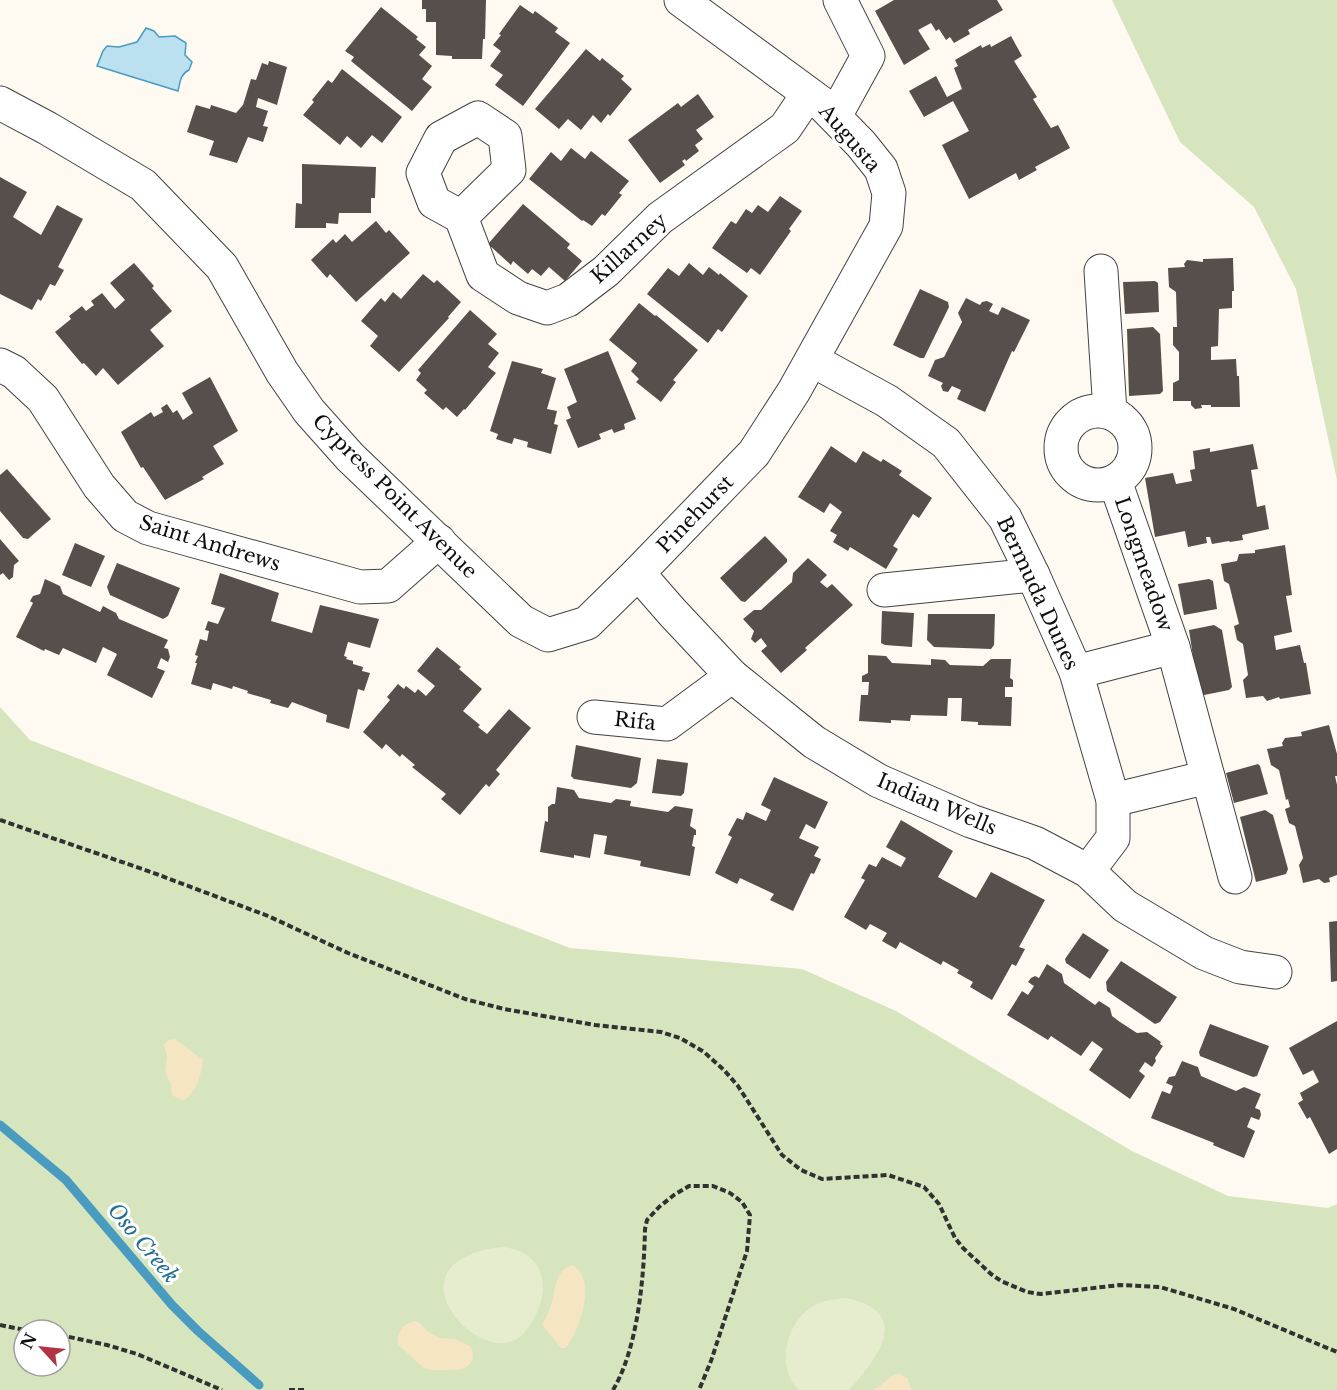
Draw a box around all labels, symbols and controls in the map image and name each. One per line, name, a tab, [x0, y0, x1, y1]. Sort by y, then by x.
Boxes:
street label: Augusta	[813, 99, 886, 177]
street label: Killarney	[586, 208, 672, 288]
street label: Cypress Point Avenue	[308, 409, 482, 583]
street label: Pinehurst	[652, 470, 738, 558]
street label: Longmeadow	[1110, 494, 1178, 634]
street label: Saint Andrews	[137, 510, 283, 576]
street label: Bermuda Dunes	[992, 512, 1084, 674]
street label: Rifa	[613, 707, 658, 735]
street label: Indian Wells	[874, 768, 1000, 840]
water label: Oso Creek	[102, 1198, 184, 1288]
north arrow	[12, 1318, 72, 1378]
text: N	[16, 1330, 41, 1352]

